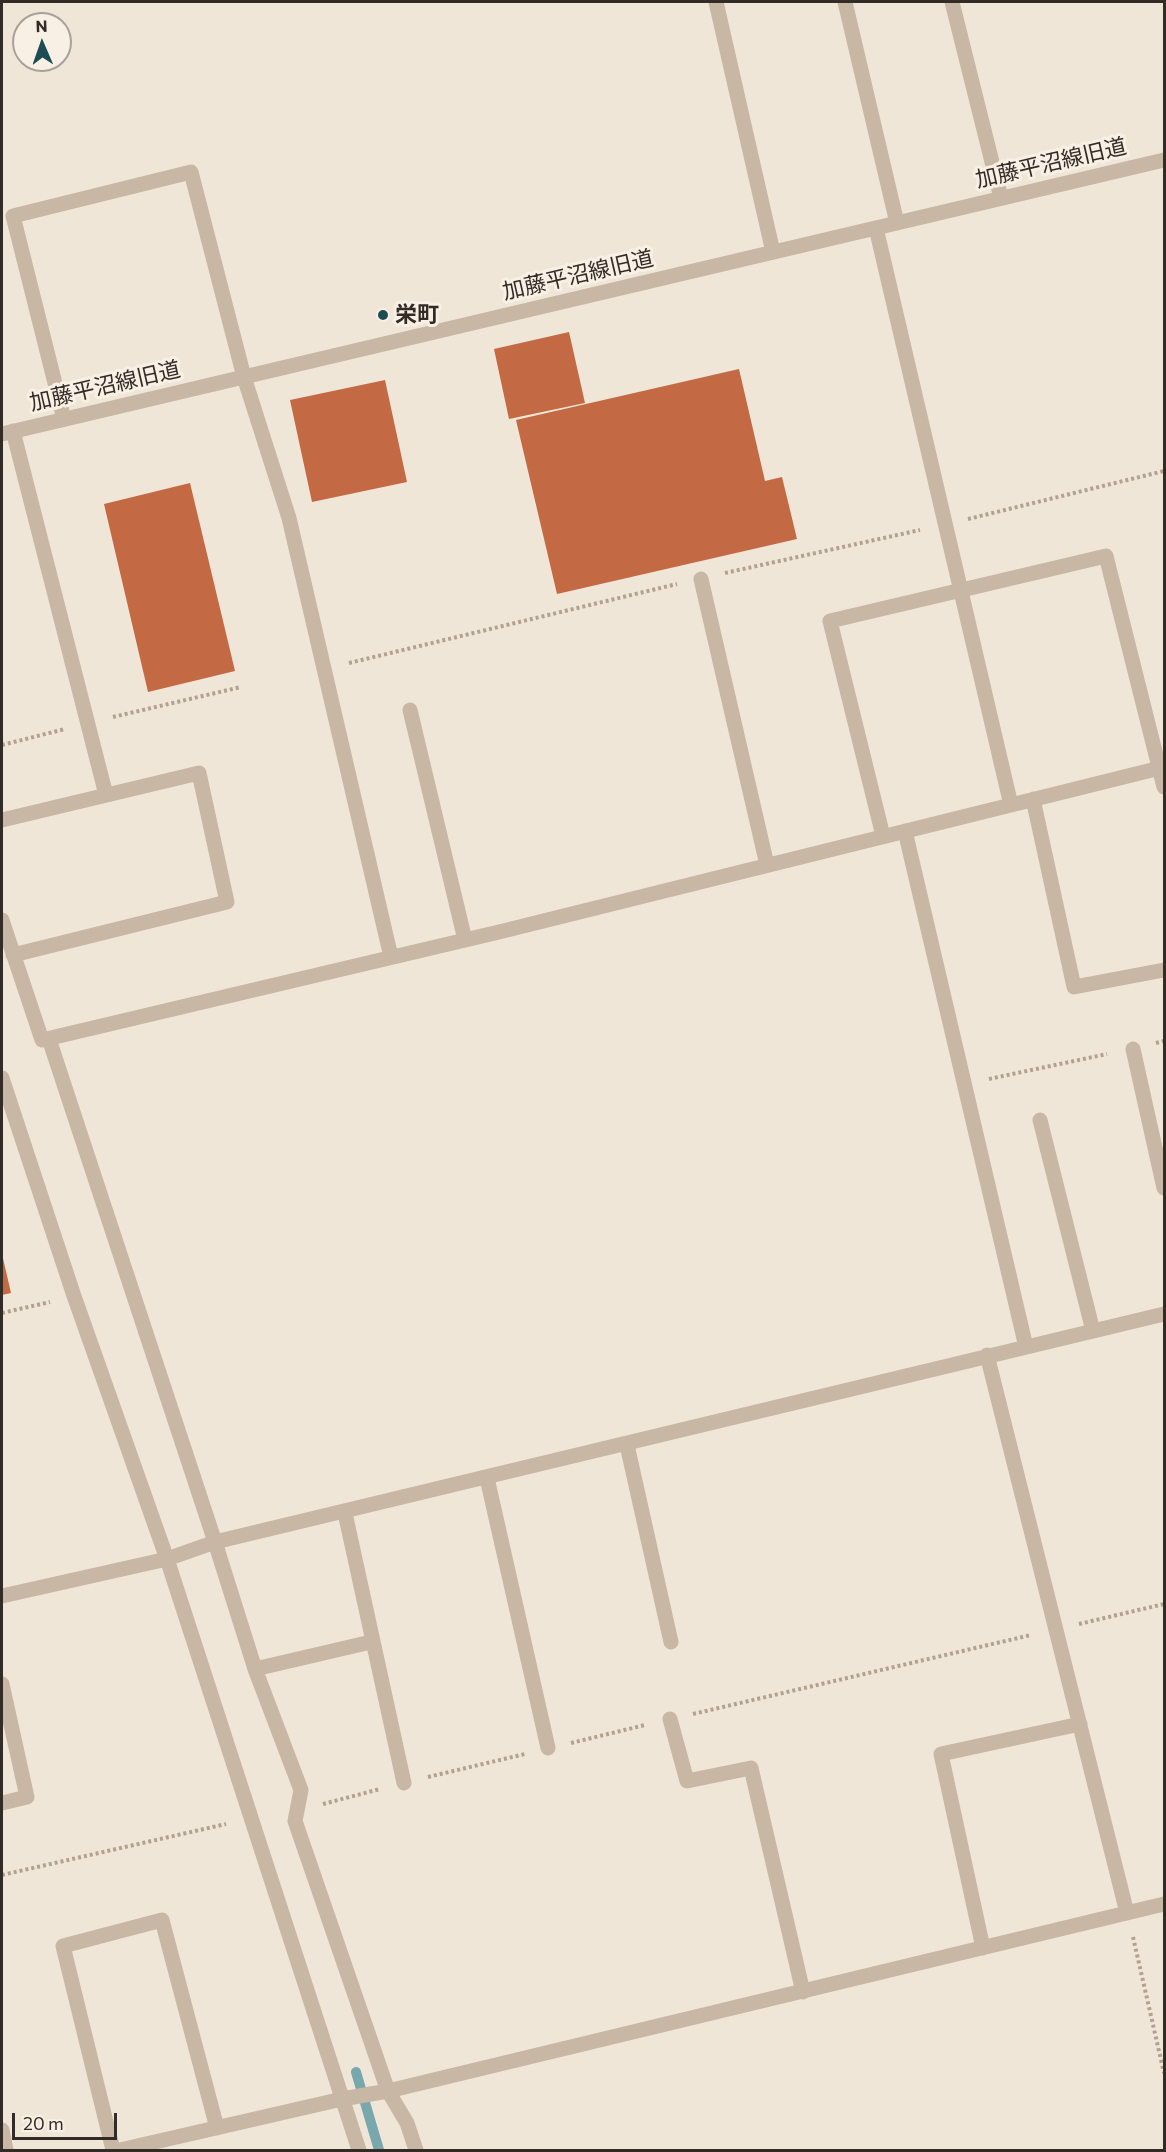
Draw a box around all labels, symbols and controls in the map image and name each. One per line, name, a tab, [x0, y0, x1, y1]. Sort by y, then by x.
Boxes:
north arrow	[12, 12, 72, 72]
text: N	[35, 16, 48, 35]
street label: 加藤平沼線旧道	[973, 133, 1129, 193]
street label: 加藤平沼線旧道	[500, 245, 656, 305]
place label: 栄町	[395, 302, 439, 328]
marker: 栄町	[376, 308, 390, 322]
street label: 加藤平沼線旧道	[27, 356, 183, 416]
scale bar	[15, 2101, 120, 2139]
text: 20 m	[23, 2112, 64, 2134]

